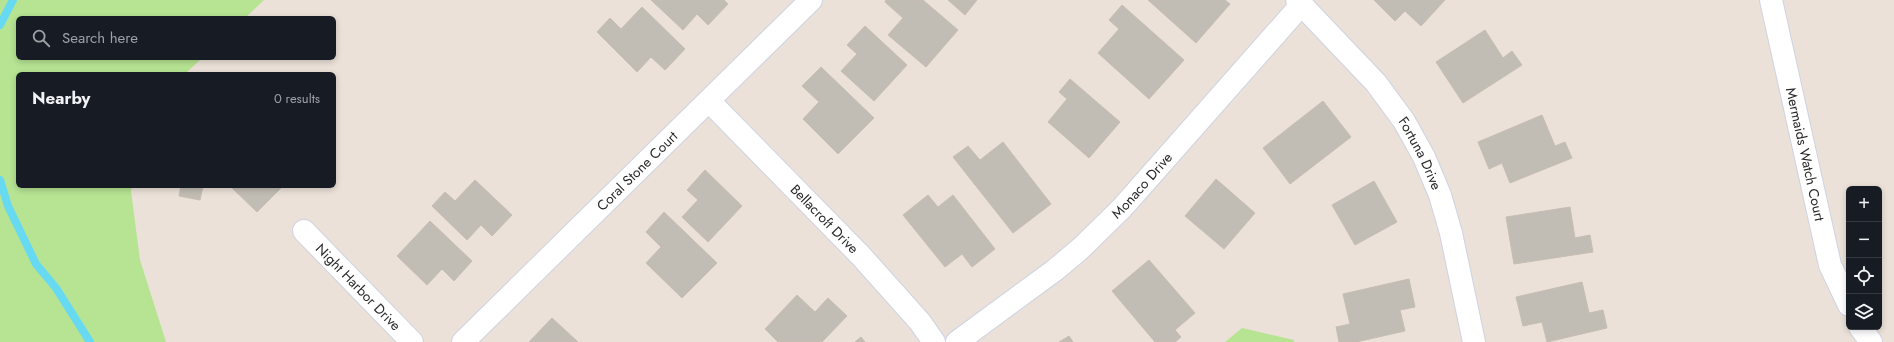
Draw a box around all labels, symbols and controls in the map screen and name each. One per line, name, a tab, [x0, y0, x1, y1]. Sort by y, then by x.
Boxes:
search box	[16, 16, 336, 60]
icon: search	[30, 27, 52, 49]
text: Search here	[62, 27, 138, 49]
text: Nearby	[32, 86, 90, 110]
street label: Mermaids Watch Court	[1781, 86, 1830, 223]
text: 0 results	[274, 89, 320, 108]
street label: Fortuna Drive	[1394, 112, 1447, 193]
street label: Coral Stone Court	[592, 126, 682, 215]
street label: Monaco Drive	[1107, 148, 1177, 223]
street label: Bellacroft Drive	[786, 180, 863, 258]
map controls	[1846, 186, 1882, 330]
button: +	[1846, 186, 1882, 222]
button: −	[1846, 222, 1882, 258]
street label: Night Harbor Drive	[311, 239, 406, 335]
button: locate	[1846, 258, 1882, 294]
button: layers	[1846, 294, 1882, 330]

